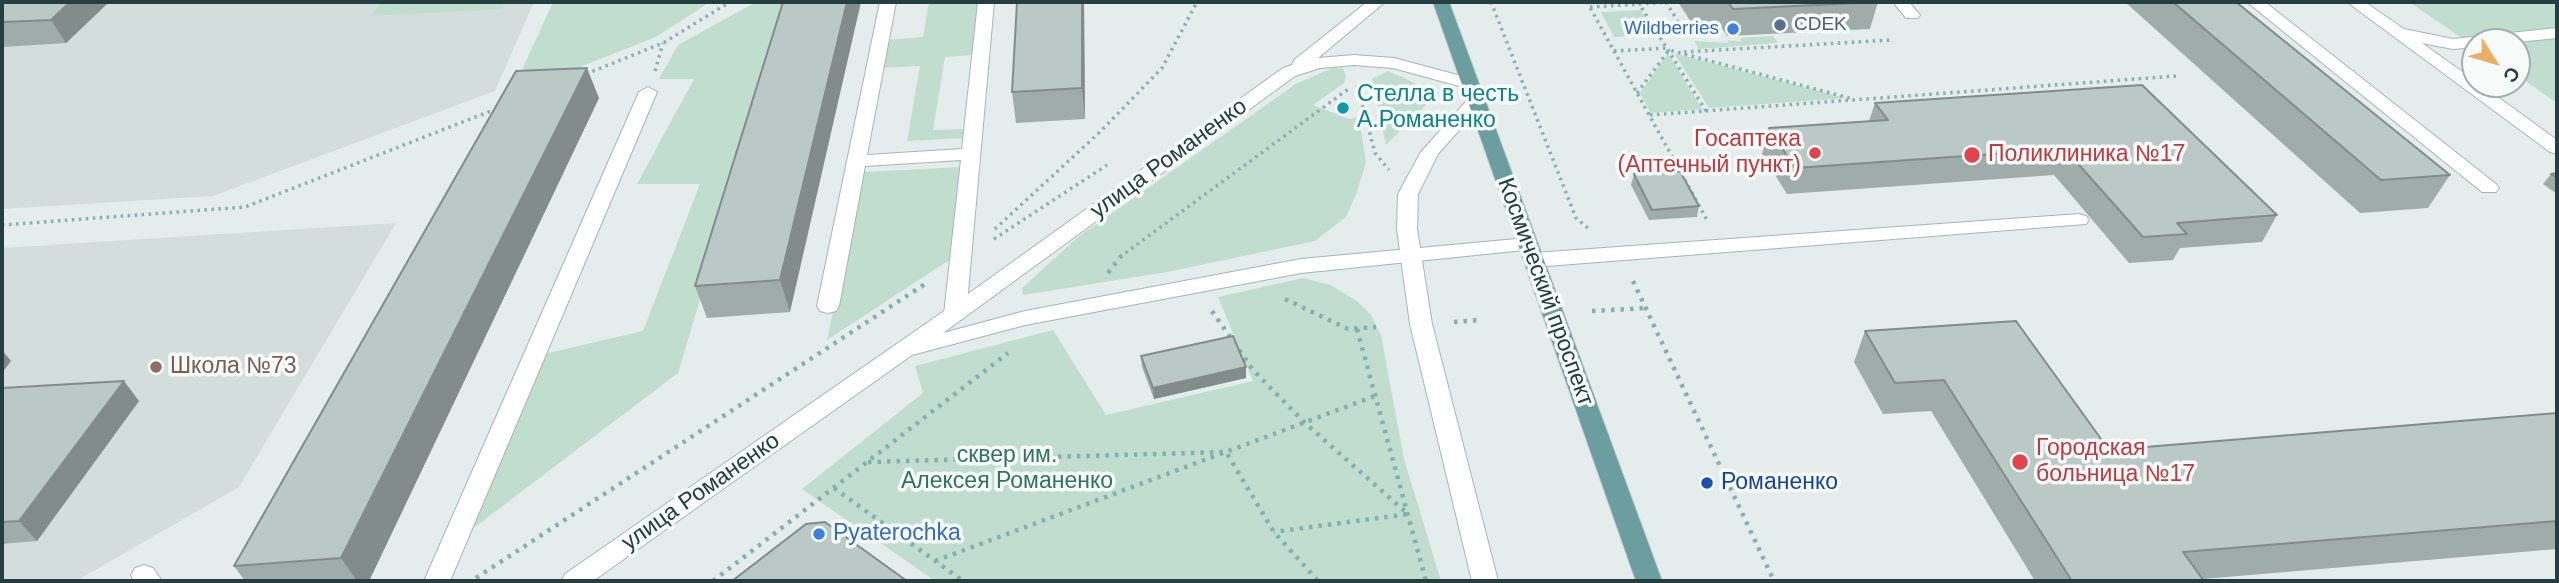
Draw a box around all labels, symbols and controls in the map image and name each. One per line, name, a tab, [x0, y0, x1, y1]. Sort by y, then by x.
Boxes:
place label: CDEK	[1794, 14, 1847, 36]
marker: CDEK	[1772, 17, 1788, 33]
place label: Wildberries	[1624, 18, 1719, 40]
marker: Wildberries	[1725, 21, 1741, 37]
north arrow	[2461, 28, 2531, 98]
text: С	[2499, 63, 2524, 87]
place label: Стелла в честь А.Романенко	[1357, 81, 1519, 135]
street label: улица Романенко	[1085, 93, 1253, 225]
marker: Стелла в честь А.Романенко	[1335, 100, 1351, 116]
place label: Госаптека (Аптечный пункт)	[1618, 126, 1801, 180]
place label: Поликлиника №17	[1988, 141, 2185, 169]
marker: Госаптека (Аптечный пункт)	[1807, 145, 1823, 161]
marker: Поликлиника №17	[1962, 145, 1982, 165]
street label: Космический проспект	[1491, 174, 1599, 410]
place label: Школа №73	[170, 353, 297, 381]
marker: Школа №73	[148, 359, 164, 375]
street label: улица Романенко	[617, 427, 785, 557]
place label: Городская больница №17	[2036, 435, 2195, 489]
park label: сквер им. Алексея Романенко	[901, 442, 1113, 496]
marker: Городская больница №17	[2010, 452, 2030, 472]
place label: Романенко	[1721, 469, 1838, 497]
marker: Романенко	[1699, 475, 1715, 491]
place label: Pyaterochka	[833, 520, 961, 548]
marker: Pyaterochka	[811, 526, 827, 542]

